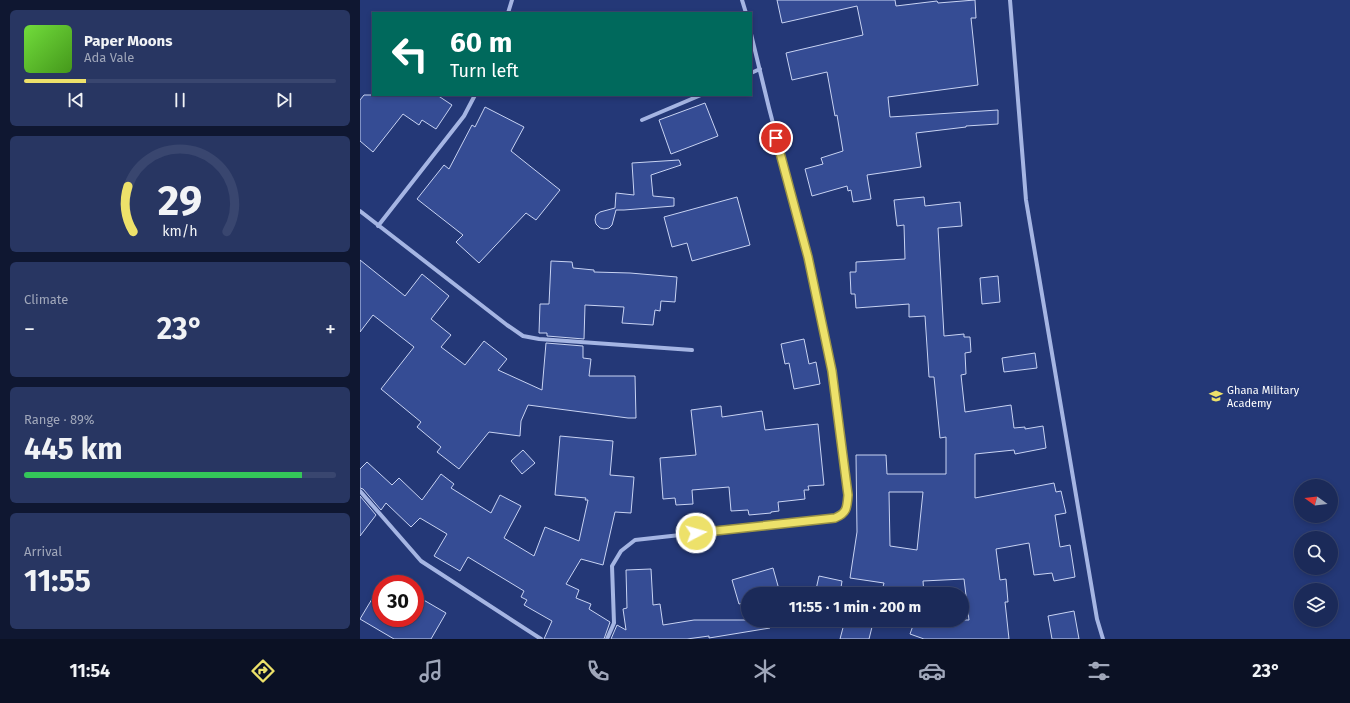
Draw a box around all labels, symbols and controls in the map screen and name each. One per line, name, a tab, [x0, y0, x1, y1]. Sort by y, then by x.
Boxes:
text: 60 m	[450, 26, 512, 59]
icon: left	[384, 28, 436, 80]
text: Paper Moons	[84, 32, 172, 50]
text: Ada Vale	[84, 50, 134, 65]
text: Turn left	[450, 60, 519, 82]
icon: previous	[65, 89, 87, 111]
icon: pause	[169, 89, 191, 111]
icon: next	[273, 89, 295, 111]
pin	[759, 121, 793, 155]
icon: arrive	[765, 127, 787, 149]
text: 29	[158, 175, 202, 225]
text: km/h	[162, 222, 198, 239]
text: Climate	[24, 292, 68, 307]
text: 23°	[157, 311, 203, 347]
text: −	[24, 316, 35, 343]
text: +	[325, 316, 336, 343]
place label: Ghana Military Academy	[1227, 384, 1300, 410]
school or university icon: Ghana Military Academy	[1208, 388, 1224, 404]
text: Range · 89%	[24, 412, 95, 427]
text: 445 km	[24, 431, 123, 467]
north arrow	[1294, 479, 1338, 523]
map controls	[1294, 479, 1338, 627]
position arrow	[675, 512, 717, 554]
button: search	[1294, 531, 1338, 575]
text: Arrival	[24, 544, 62, 559]
text: 11:55	[24, 563, 91, 599]
speed limit sign: 30	[372, 575, 424, 627]
button: layers	[1294, 583, 1338, 627]
text: 11:55 · 1 min · 200 m	[789, 598, 921, 616]
icon: directions	[249, 657, 277, 685]
icon: music	[417, 657, 445, 685]
icon: phone	[584, 657, 612, 685]
icon: climate	[751, 657, 779, 685]
icon: car	[918, 657, 946, 685]
icon: filters	[1085, 657, 1113, 685]
text: 11:54	[70, 660, 110, 682]
text: 23°	[1252, 660, 1280, 682]

